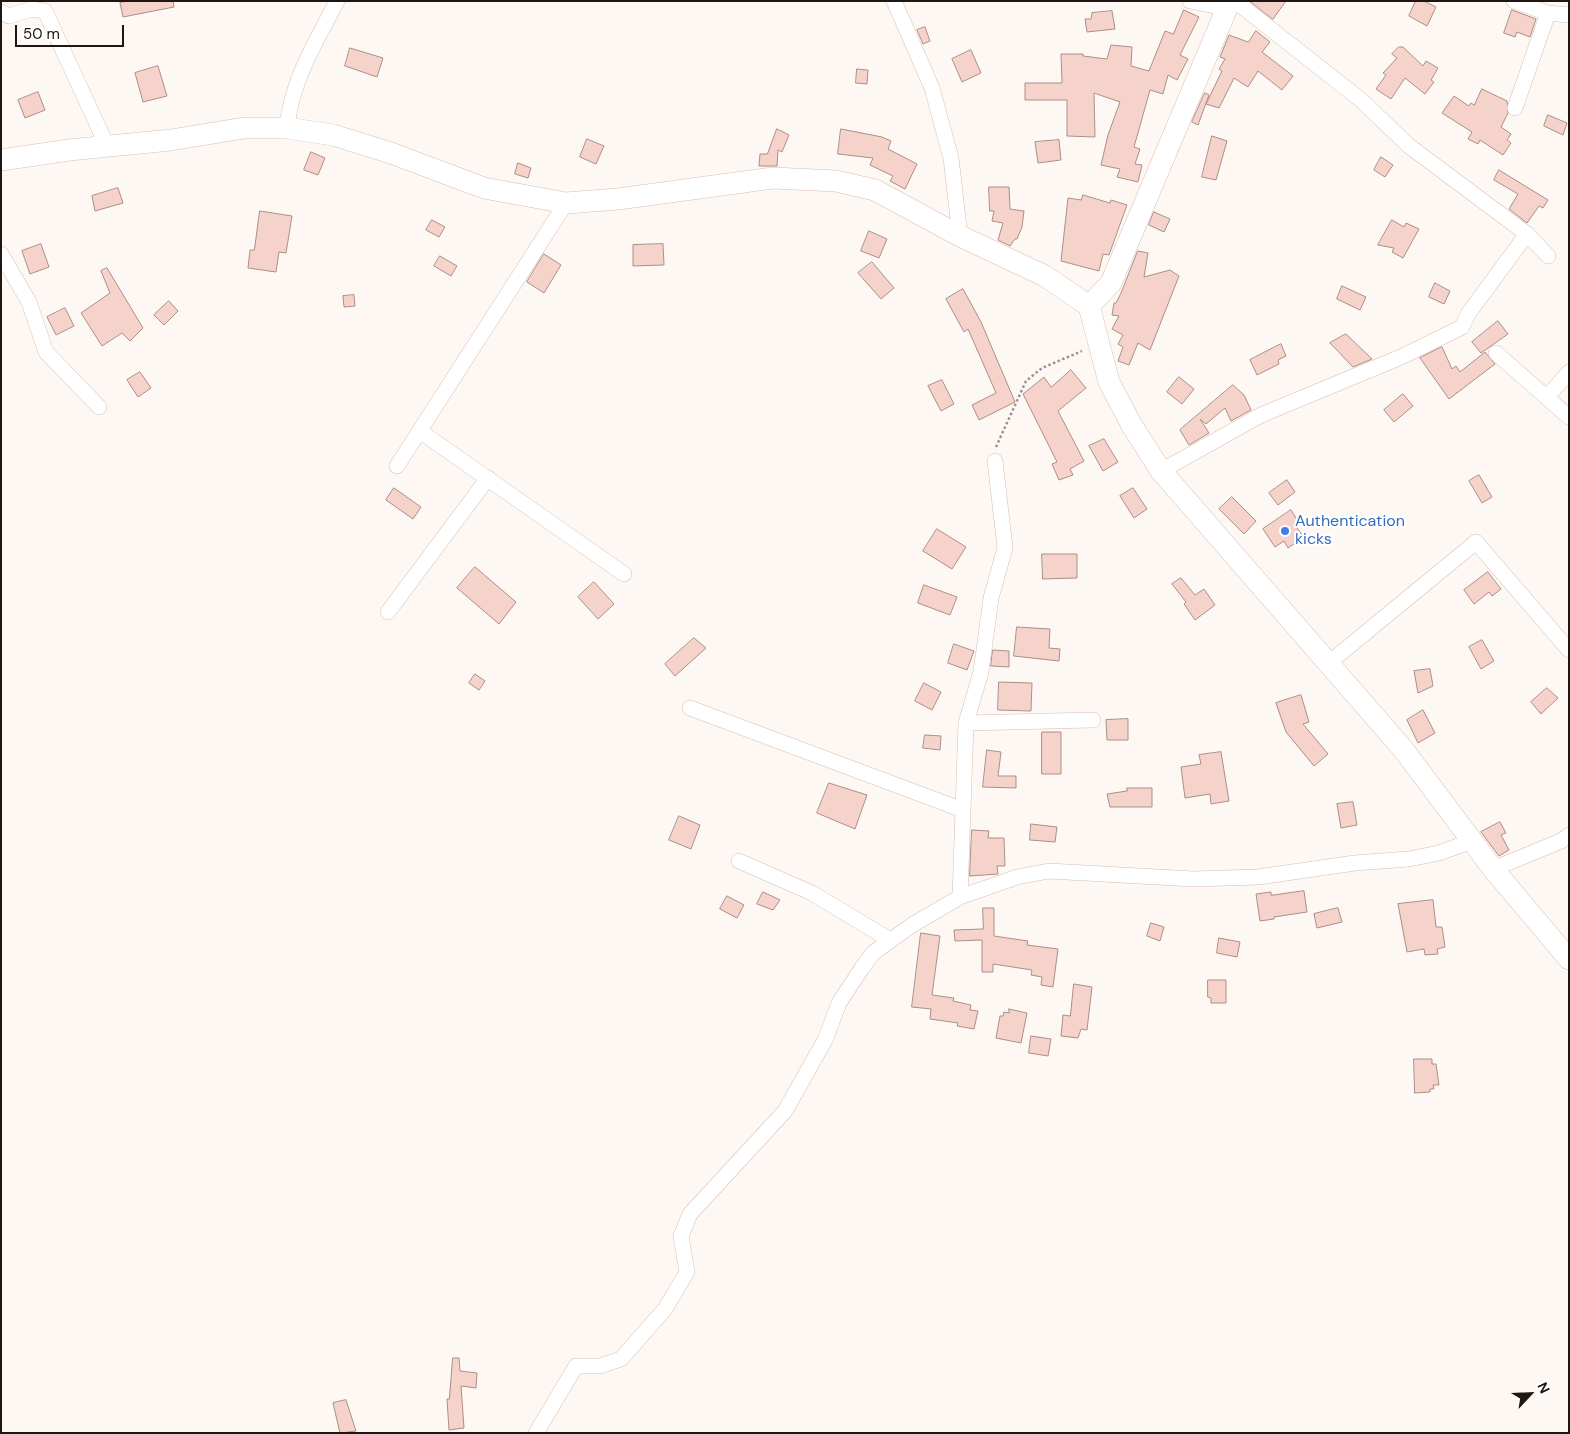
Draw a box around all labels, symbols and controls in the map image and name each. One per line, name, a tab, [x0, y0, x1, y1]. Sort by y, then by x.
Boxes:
scale bar	[18, 15, 126, 47]
text: 50 m	[23, 24, 60, 44]
place label: Authentication kicks	[1295, 512, 1405, 550]
marker: Authentication kicks	[1279, 525, 1291, 537]
north arrow	[1505, 1369, 1555, 1419]
text: N	[1533, 1379, 1554, 1396]

